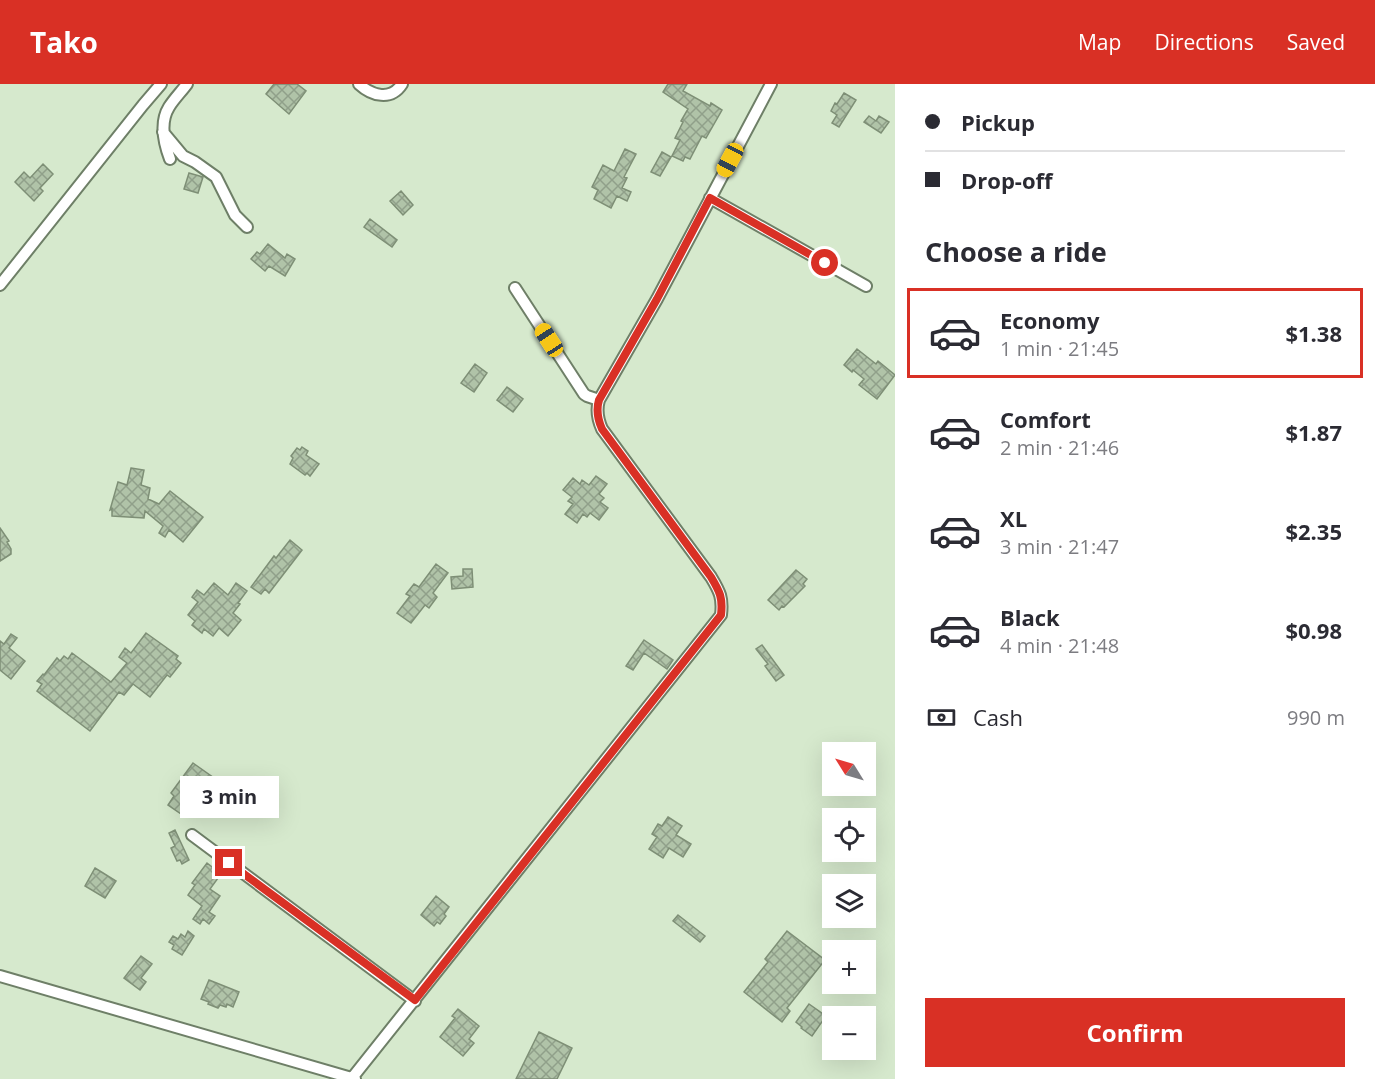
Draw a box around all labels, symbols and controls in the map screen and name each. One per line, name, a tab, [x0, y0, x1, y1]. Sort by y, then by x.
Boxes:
text: Tako	[30, 23, 98, 61]
text: Map	[1078, 28, 1121, 56]
text: Directions	[1154, 28, 1254, 56]
text: Saved	[1287, 28, 1345, 56]
text: Pickup	[961, 107, 1035, 137]
car	[714, 140, 746, 180]
text: Drop-off	[961, 165, 1053, 195]
text: Choose a ride	[925, 233, 1107, 270]
route start	[811, 249, 838, 276]
text: Economy	[1000, 305, 1099, 335]
icon: car	[928, 306, 982, 360]
text: $1.38	[1285, 318, 1342, 348]
car	[532, 320, 566, 360]
text: 1 min · 21:45	[1000, 335, 1119, 362]
text: Comfort	[1000, 404, 1091, 434]
icon: car	[928, 405, 982, 459]
text: $1.87	[1285, 417, 1342, 447]
text: 2 min · 21:46	[1000, 434, 1119, 461]
text: XL	[1000, 503, 1027, 533]
icon: car	[928, 504, 982, 558]
text: $2.35	[1285, 516, 1342, 546]
text: 3 min · 21:47	[1000, 533, 1119, 560]
text: Black	[1000, 602, 1060, 632]
icon: car	[928, 603, 982, 657]
text: $0.98	[1285, 615, 1342, 645]
text: 4 min · 21:48	[1000, 632, 1119, 659]
icon: cash	[925, 701, 958, 734]
text: Cash	[973, 702, 1023, 732]
text: 990 m	[1287, 704, 1345, 731]
north arrow	[822, 742, 876, 796]
map controls	[822, 742, 876, 1060]
callout: 3 min	[180, 776, 278, 818]
text: 3 min	[202, 783, 257, 810]
button: locate	[822, 808, 876, 862]
route end	[215, 849, 242, 876]
button: layers	[822, 874, 876, 928]
button: +	[822, 940, 876, 994]
button: Confirm	[925, 998, 1345, 1067]
button: −	[822, 1006, 876, 1060]

